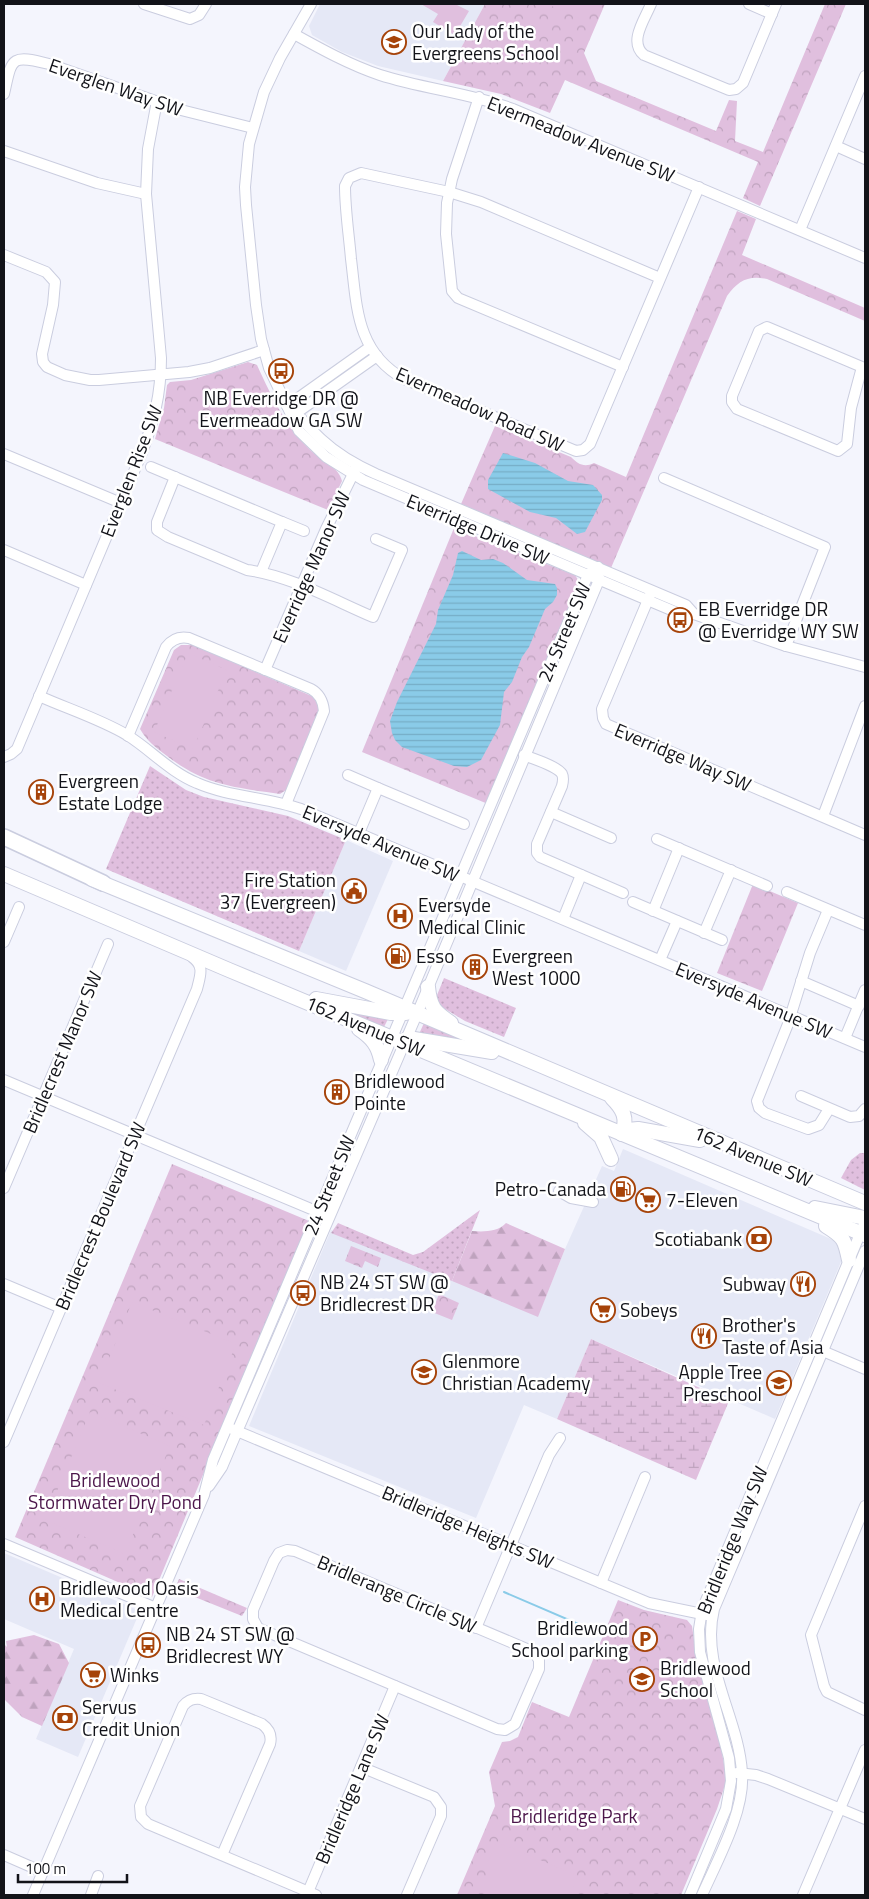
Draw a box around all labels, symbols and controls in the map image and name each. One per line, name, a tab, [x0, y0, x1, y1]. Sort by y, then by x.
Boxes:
place label: Our Lady of the Evergreens School	[412, 16, 559, 67]
school or university icon: Our Lady of the Evergreens School	[381, 29, 407, 55]
street label: Everglen Way SW	[45, 50, 187, 123]
street label: Evermeadow Avenue SW	[483, 88, 679, 189]
bus stop icon: NB Everridge DR @ Evermeadow GA SW	[268, 358, 294, 384]
street label: Evermeadow Road SW	[391, 358, 569, 459]
place label: NB Everridge DR @ Evermeadow GA SW	[199, 383, 363, 434]
street label: Everglen Rise SW	[92, 401, 169, 541]
street label: Everridge Drive SW	[402, 485, 554, 572]
street label: Everridge Manor SW	[264, 486, 357, 647]
street label: 24 Street SW	[530, 577, 598, 686]
place label: EB Everridge DR @ Everridge WY SW	[698, 594, 859, 645]
bus stop icon: EB Everridge DR @ Everridge WY SW	[667, 607, 693, 633]
street label: Everridge Way SW	[610, 715, 756, 799]
place label: Evergreen Estate Lodge	[58, 766, 162, 817]
building icon: Evergreen Estate Lodge	[28, 779, 54, 805]
street label: Eversyde Avenue SW	[298, 796, 464, 889]
place label: Fire Station 37 (Evergreen)	[220, 865, 336, 916]
public building icon: Fire Station 37 (Evergreen)	[341, 878, 367, 904]
place label: Eversyde Medical Clinic	[418, 890, 526, 941]
hospital icon: Eversyde Medical Clinic	[387, 903, 413, 929]
place label: Esso	[416, 941, 454, 970]
place label: Evergreen West 1000	[492, 941, 580, 992]
fuel station icon: Esso	[385, 943, 411, 969]
street label: Eversyde Avenue SW	[671, 953, 837, 1046]
building icon: Evergreen West 1000	[462, 954, 488, 980]
street label: Bridlecrest Manor SW	[14, 966, 109, 1138]
street label: 162 Avenue SW	[301, 987, 429, 1064]
place label: Bridlewood Pointe	[354, 1066, 445, 1117]
building icon: Bridlewood Pointe	[324, 1079, 350, 1105]
street label: Bridlecrest Boulevard SW	[47, 1117, 152, 1315]
street label: 162 Avenue SW	[689, 1117, 817, 1194]
street label: 24 Street SW	[295, 1130, 362, 1239]
place label: Petro-Canada	[495, 1174, 606, 1203]
fuel station icon: Petro-Canada	[610, 1176, 636, 1202]
place label: 7-Eleven	[666, 1185, 738, 1214]
supermarket icon: 7-Eleven	[635, 1187, 661, 1213]
place label: Scotiabank	[654, 1224, 742, 1253]
bank icon: Scotiabank	[746, 1226, 772, 1252]
place label: NB 24 ST SW @ Bridlecrest DR	[320, 1267, 449, 1318]
place label: Subway	[723, 1269, 786, 1298]
restaurant icon: Subway	[790, 1271, 816, 1297]
bus stop icon: NB 24 ST SW @ Bridlecrest DR	[290, 1280, 316, 1306]
place label: Sobeys	[620, 1295, 678, 1324]
supermarket icon: Sobeys	[590, 1297, 616, 1323]
place label: Brother's Taste of Asia	[722, 1310, 824, 1361]
restaurant icon: Brother's Taste of Asia	[691, 1323, 717, 1349]
place label: Glenmore Christian Academy	[442, 1346, 590, 1397]
place label: Apple Tree Preschool	[679, 1357, 762, 1408]
school or university icon: Glenmore Christian Academy	[411, 1359, 437, 1385]
school or university icon: Apple Tree Preschool	[766, 1370, 792, 1396]
street label: Bridleridge Way SW	[689, 1461, 774, 1618]
park label: Bridlewood Stormwater Dry Pond	[28, 1465, 202, 1516]
street label: Bridleridge Heights SW	[378, 1477, 559, 1576]
street label: Bridlerange Circle SW	[313, 1547, 482, 1640]
place label: Bridlewood Oasis Medical Centre	[60, 1573, 199, 1624]
hospital icon: Bridlewood Oasis Medical Centre	[29, 1586, 55, 1612]
place label: Bridlewood School parking	[511, 1613, 628, 1664]
place label: NB 24 ST SW @ Bridlecrest WY	[166, 1619, 295, 1670]
parking icon: Bridlewood School parking	[632, 1626, 658, 1652]
bus stop icon: NB 24 ST SW @ Bridlecrest WY	[135, 1632, 161, 1658]
place label: Bridlewood School	[660, 1653, 751, 1704]
place label: Winks	[110, 1660, 159, 1689]
supermarket icon: Winks	[80, 1662, 106, 1688]
school or university icon: Bridlewood School	[629, 1666, 655, 1692]
place label: Servus Credit Union	[82, 1692, 180, 1743]
bank icon: Servus Credit Union	[52, 1705, 78, 1731]
street label: Bridleridge Lane SW	[307, 1709, 396, 1868]
park label: Bridleridge Park	[510, 1801, 638, 1830]
scale bar	[18, 1852, 126, 1884]
text: 100 m	[25, 1857, 66, 1880]

